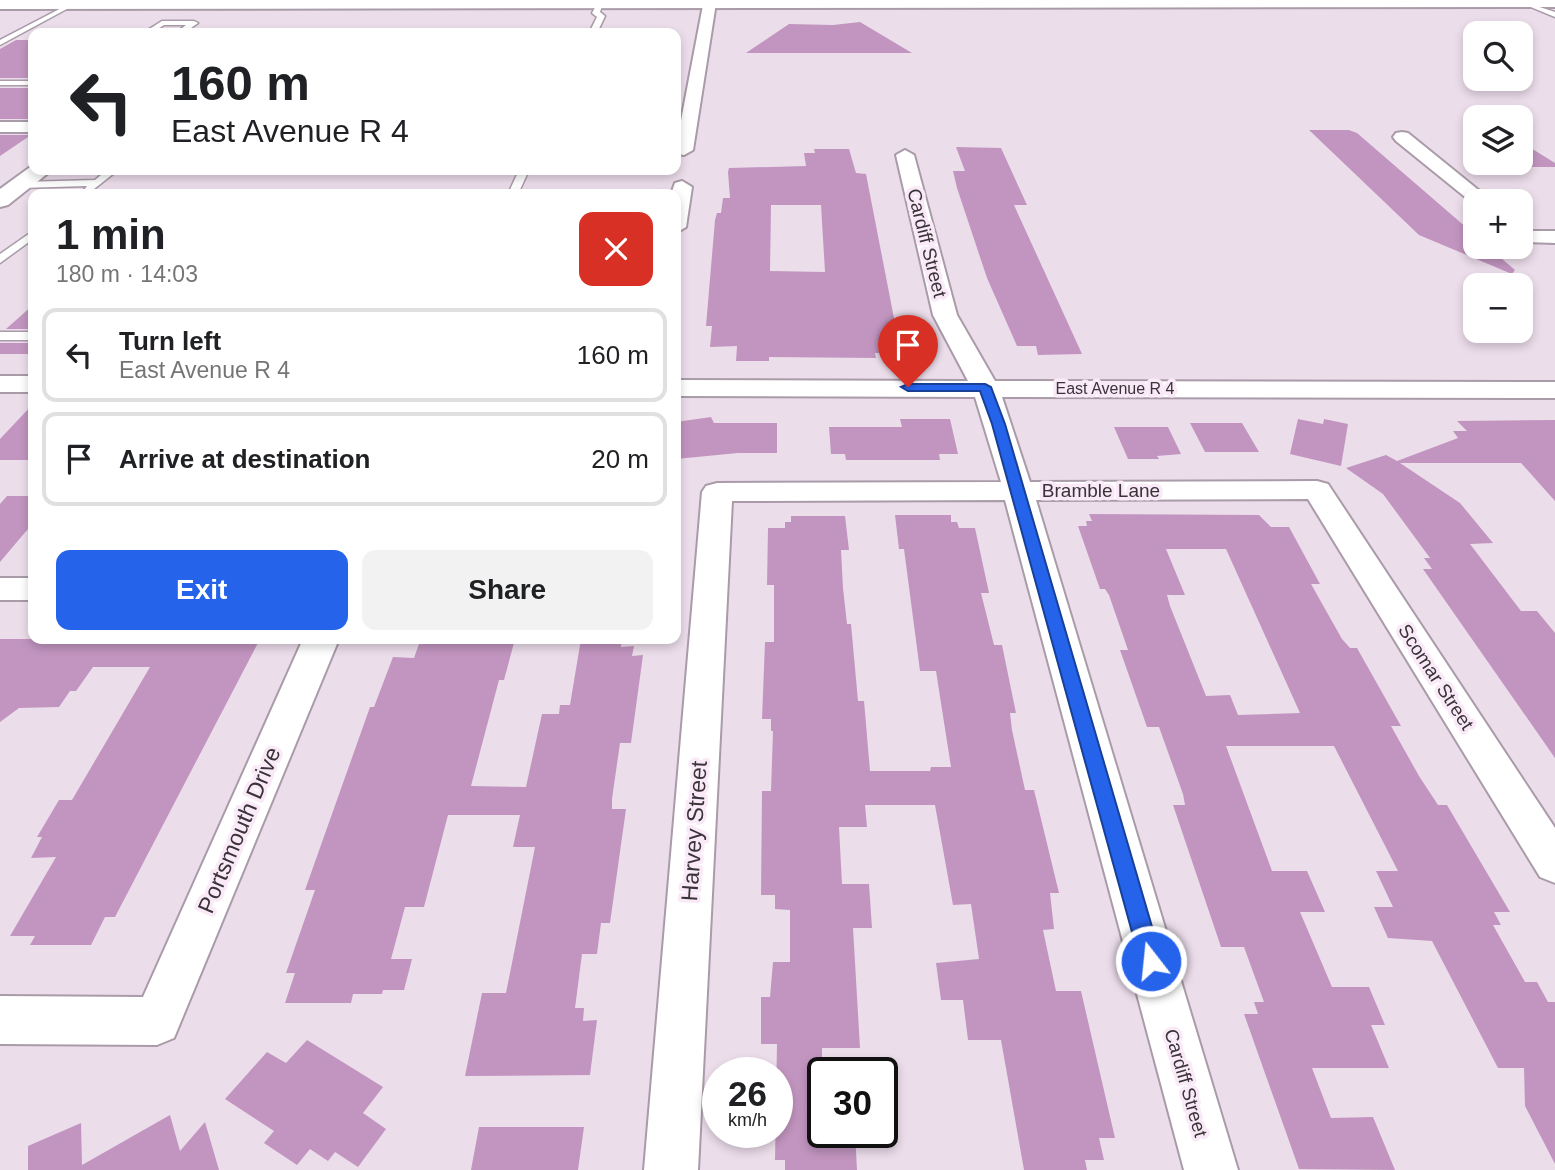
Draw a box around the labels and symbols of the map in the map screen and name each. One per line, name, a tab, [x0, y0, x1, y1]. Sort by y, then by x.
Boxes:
street label: Cardiff Street	[903, 186, 951, 300]
pin	[878, 315, 938, 387]
street label: East Avenue R 4	[1056, 380, 1175, 397]
street label: Bramble Lane	[1042, 480, 1160, 501]
street label: Scomar Street	[1394, 620, 1478, 734]
street label: Portsmouth Drive	[192, 743, 286, 917]
street label: Harvey Street	[676, 759, 712, 902]
position arrow	[1114, 924, 1188, 998]
street label: Cardiff Street	[1161, 1026, 1212, 1140]
speed limit sign: 30	[807, 1057, 898, 1148]

